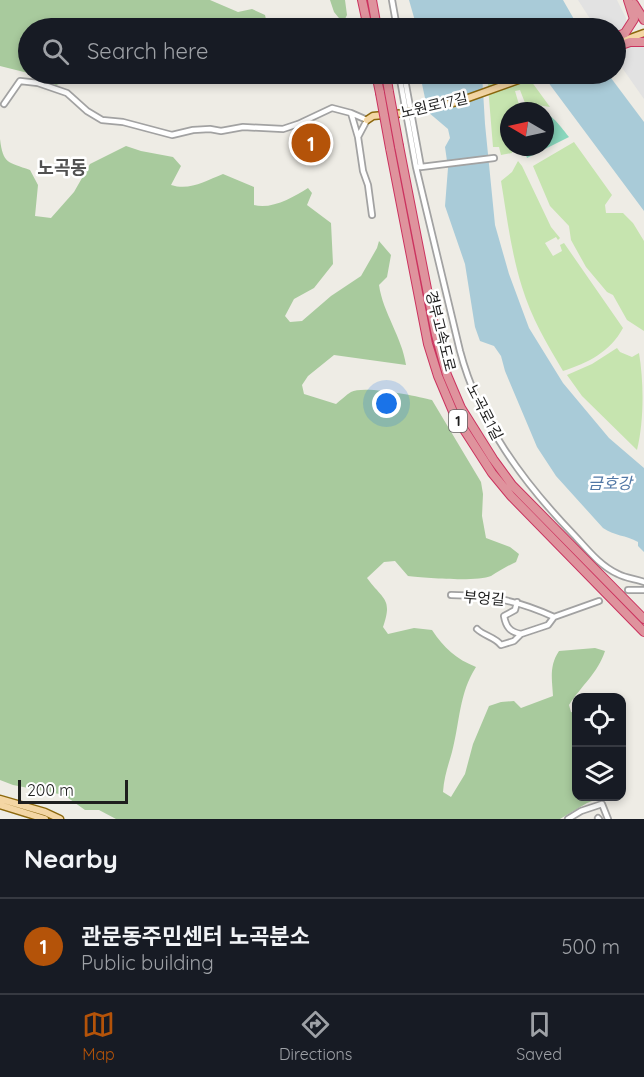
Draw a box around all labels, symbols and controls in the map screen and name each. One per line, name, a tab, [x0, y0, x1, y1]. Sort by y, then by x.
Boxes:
search box	[18, 18, 626, 84]
icon: search	[39, 35, 72, 68]
text: Search here	[87, 37, 208, 65]
street label: 노원로17길	[399, 88, 469, 122]
north arrow	[500, 102, 554, 156]
pin: 1	[292, 120, 330, 166]
district label: 노곡동	[37, 156, 87, 179]
street label: 경부고속도로	[422, 289, 460, 373]
street label: 노곡로1길	[463, 381, 507, 443]
your location	[372, 389, 401, 418]
road number: 1	[449, 410, 467, 432]
water label: 금호강	[588, 473, 634, 493]
street label: 부엉길	[463, 587, 505, 609]
map controls	[572, 693, 626, 801]
button: locate	[572, 693, 626, 747]
button: layers	[572, 747, 626, 801]
scale bar	[18, 777, 128, 804]
text: 200 m	[27, 780, 74, 800]
text: Nearby	[24, 842, 118, 875]
text: 관문동주민센터 노곡분소	[81, 922, 310, 950]
text: 1	[40, 934, 47, 959]
text: 500 m	[562, 934, 620, 959]
text: Public building	[81, 950, 214, 975]
tab: Map	[82, 1008, 115, 1064]
tab: Directions	[279, 1008, 352, 1064]
tab: Saved	[516, 1008, 562, 1064]

